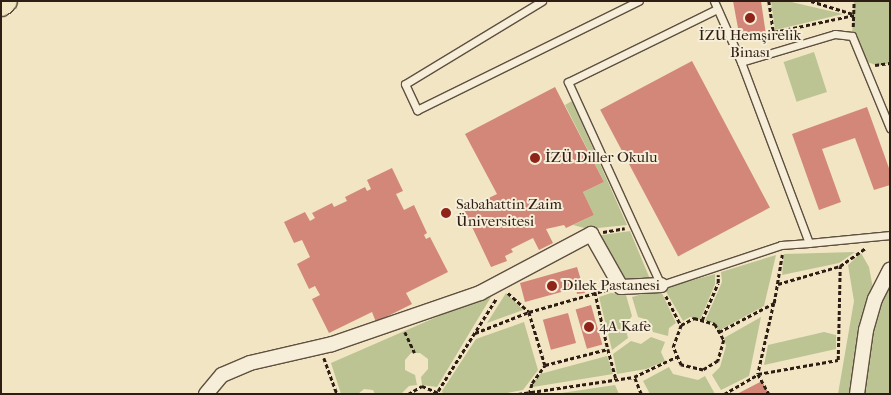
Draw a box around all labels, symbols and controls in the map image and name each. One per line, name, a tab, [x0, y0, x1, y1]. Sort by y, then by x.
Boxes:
marker: İZÜ Hemşirelik Binası	[744, 12, 756, 24]
place label: İZÜ Hemşirelik Binası	[699, 26, 801, 61]
place label: İZÜ Diller Okulu	[545, 149, 658, 167]
marker: İZÜ Diller Okulu	[529, 152, 541, 164]
place label: Sabahattin Zaim Üniversitesi	[456, 195, 562, 230]
marker: Sabahattin Zaim Üniversitesi	[440, 207, 452, 219]
place label: Dilek Pastanesi	[562, 277, 660, 295]
marker: Dilek Pastanesi	[546, 280, 558, 292]
place label: 4A Kafe	[599, 318, 651, 336]
marker: 4A Kafe	[583, 321, 595, 333]

